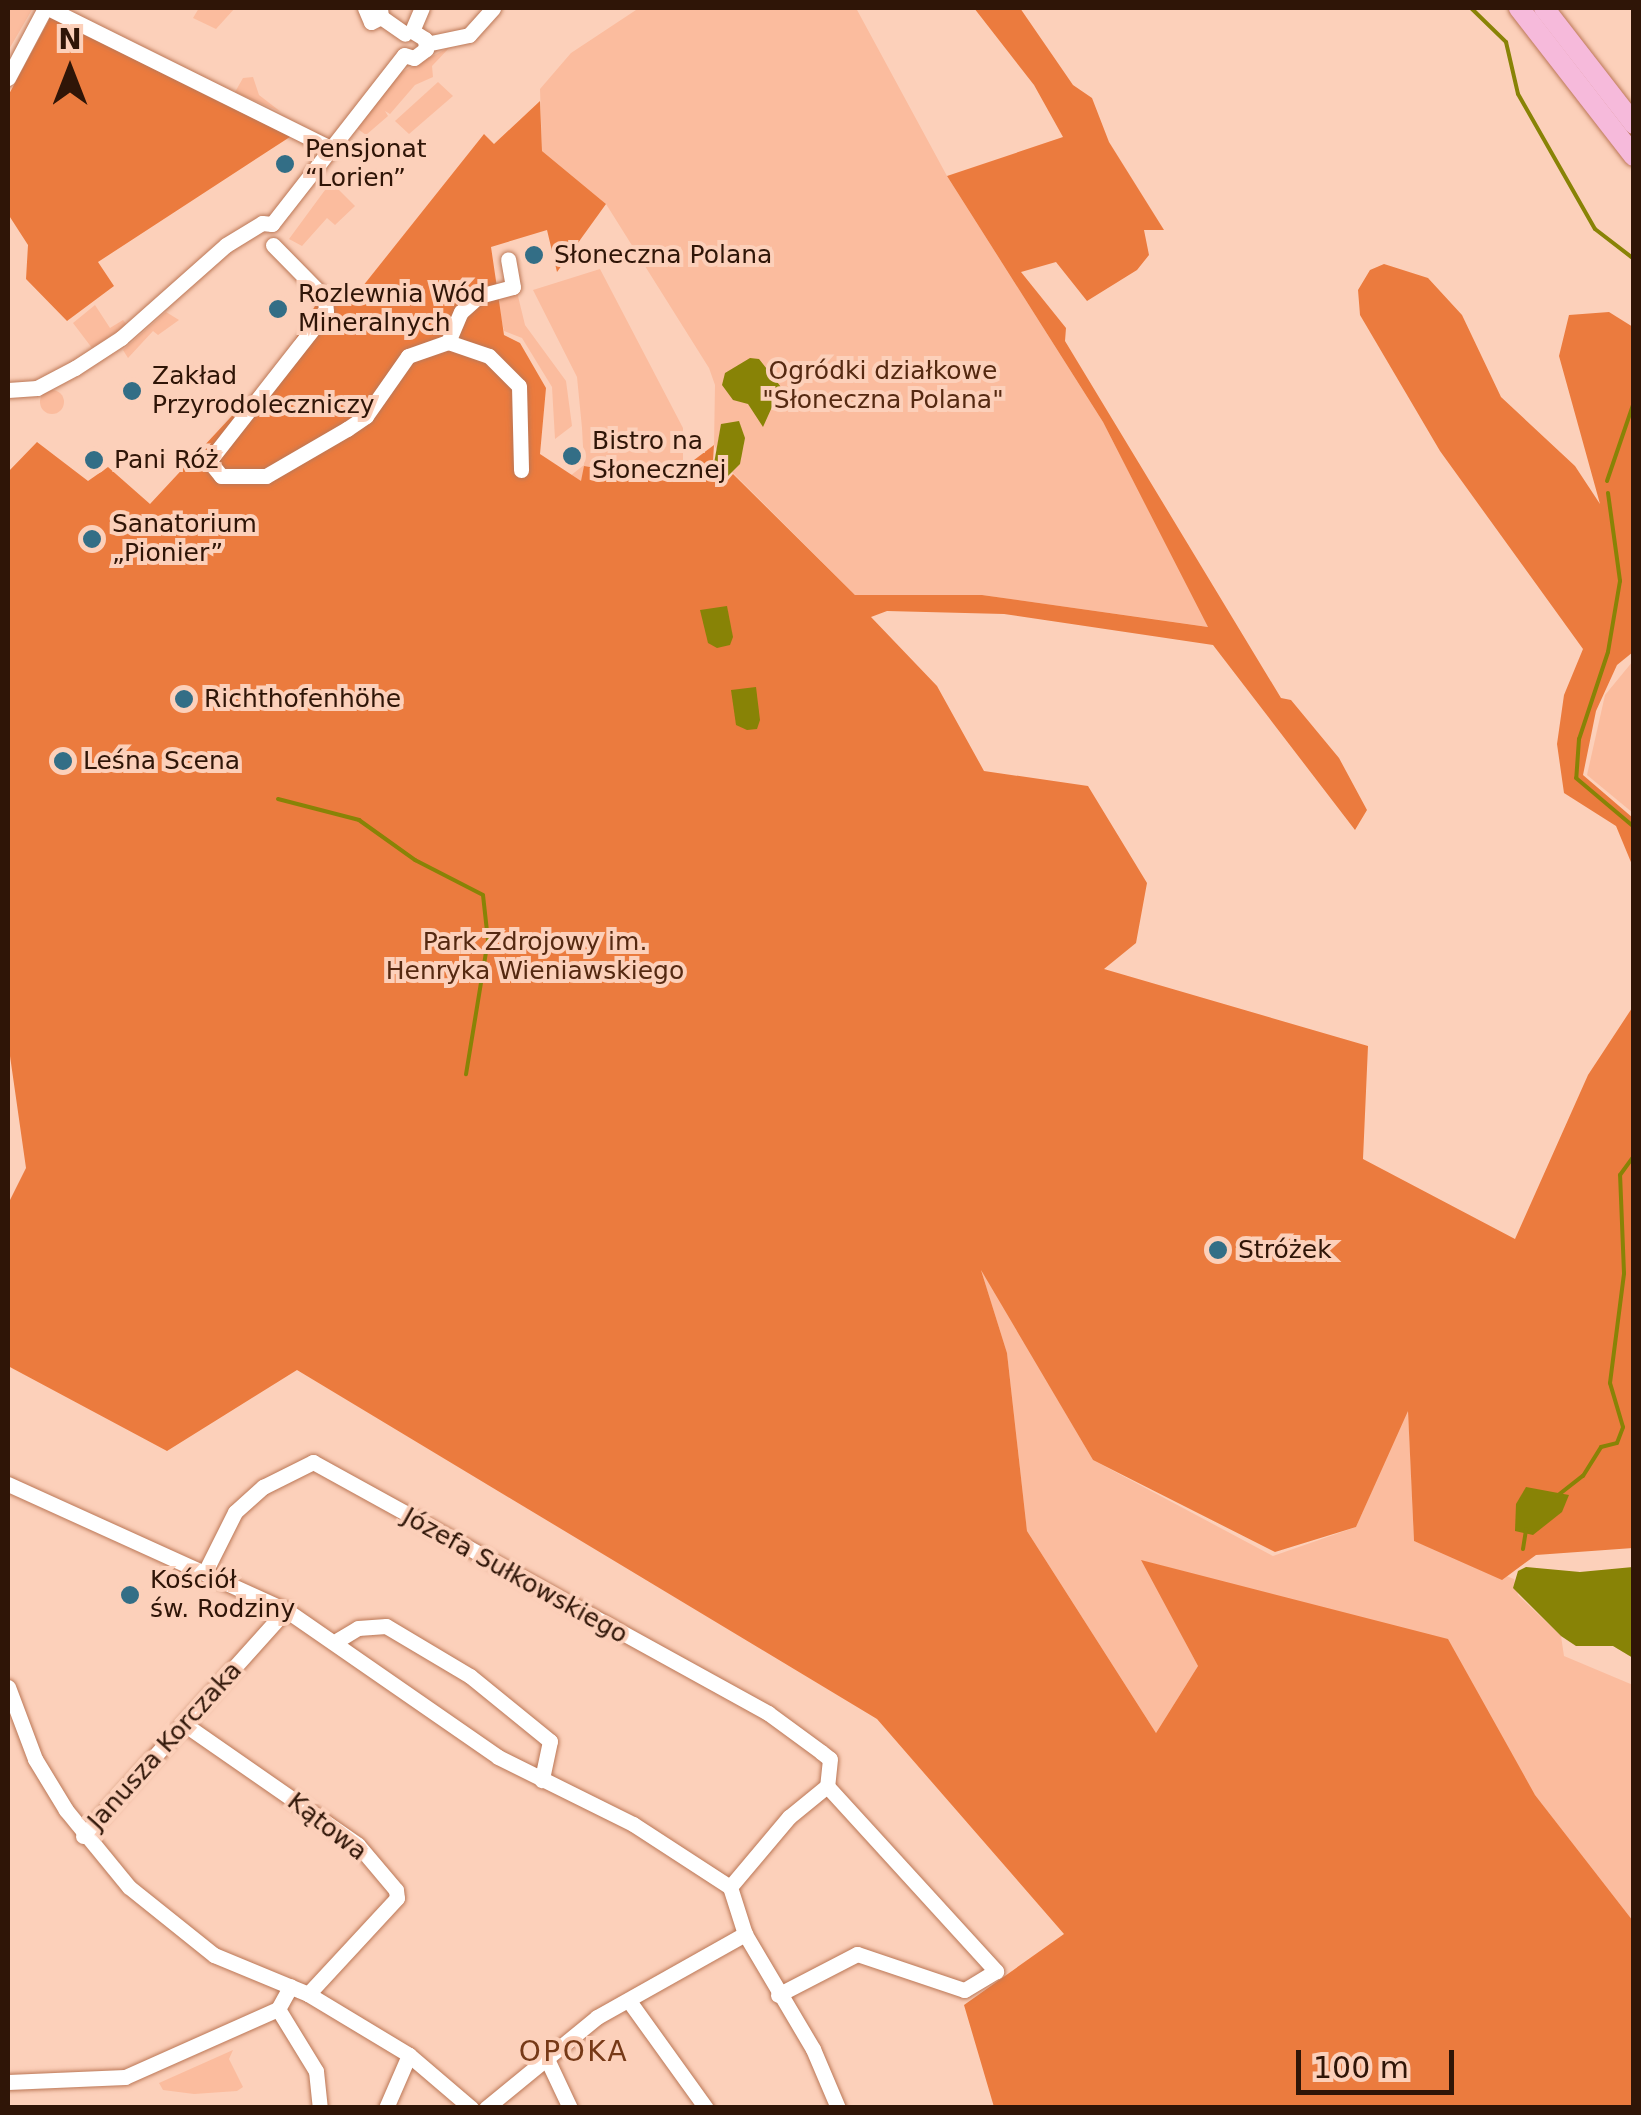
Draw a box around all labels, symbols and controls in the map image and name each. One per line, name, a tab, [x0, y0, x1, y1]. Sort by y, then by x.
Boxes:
north arrow	[20, 20, 120, 120]
text: N	[58, 23, 82, 56]
place label: Pensjonat “Lorien”	[305, 135, 427, 194]
marker: Pensjonat “Lorien”	[274, 153, 296, 175]
place label: Słoneczna Polana	[554, 240, 772, 270]
marker: Słoneczna Polana	[523, 244, 545, 266]
place label: Rozlewnia Wód Mineralnych	[298, 280, 486, 339]
marker: Rozlewnia Wód Mineralnych	[267, 298, 289, 320]
park label: Ogródki działkowe "Słoneczna Polana"	[762, 357, 1004, 416]
place label: Zakład Przyrodoleczniczy	[152, 362, 375, 421]
marker: Zakład Przyrodoleczniczy	[121, 380, 143, 402]
place label: Bistro na Słonecznej	[592, 427, 727, 486]
place label: Pani Róż	[114, 445, 219, 475]
marker: Bistro na Słonecznej	[561, 445, 583, 467]
marker: Pani Róż	[83, 449, 105, 471]
place label: Sanatorium „Pionier”	[112, 510, 257, 569]
marker: Sanatorium „Pionier”	[81, 528, 103, 550]
place label: Richthofenhöhe	[204, 684, 401, 714]
marker: Richthofenhöhe	[173, 688, 195, 710]
place label: Leśna Scena	[83, 746, 240, 776]
marker: Leśna Scena	[52, 750, 74, 772]
park label: Park Zdrojowy im. Henryka Wieniawskiego	[386, 928, 684, 987]
place label: Stróżek	[1238, 1235, 1332, 1265]
marker: Stróżek	[1207, 1239, 1229, 1261]
street label: Józefa Sułkowskiego	[397, 1502, 633, 1650]
place label: Kościół św. Rodziny	[150, 1566, 295, 1625]
marker: Kościół św. Rodziny	[119, 1584, 141, 1606]
street label: Janusza Korczaka	[82, 1656, 248, 1836]
street label: Kątowa	[281, 1787, 373, 1867]
scale bar	[1301, 2030, 1458, 2092]
district label: OPOKA	[519, 2035, 629, 2069]
text: 100 m	[1313, 2050, 1409, 2085]

